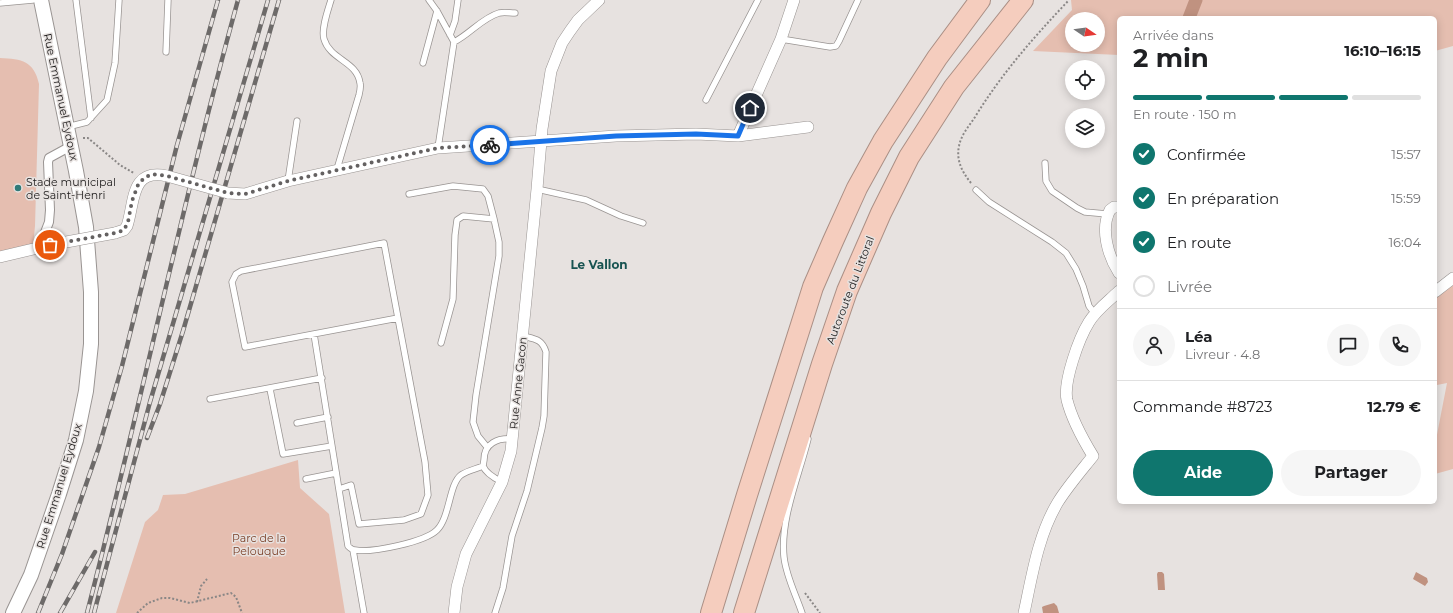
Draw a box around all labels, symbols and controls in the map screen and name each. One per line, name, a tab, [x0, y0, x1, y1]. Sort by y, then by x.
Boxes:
north arrow	[1065, 12, 1105, 52]
map controls	[1065, 12, 1105, 148]
text: Arrivée dans	[1133, 27, 1214, 43]
street label: Rue Emmanuel Eydoux	[41, 32, 81, 162]
text: 16:10–16:15	[1344, 41, 1421, 60]
text: 2 min	[1133, 42, 1209, 74]
button: locate	[1065, 60, 1105, 100]
pin	[733, 91, 767, 125]
icon: home	[739, 97, 761, 119]
text: En route · 150 m	[1133, 106, 1237, 122]
button: layers	[1065, 108, 1105, 148]
courier	[470, 125, 510, 165]
icon: bike	[479, 134, 501, 156]
icon: check	[1133, 143, 1155, 165]
text: Confirmée	[1167, 145, 1246, 164]
text: 15:57	[1391, 146, 1421, 162]
place label: Stade municipal de Saint-Henri	[26, 175, 116, 202]
marker: Stade municipal de Saint-Henri	[13, 183, 23, 193]
icon: check	[1133, 187, 1155, 209]
text: En préparation	[1167, 189, 1279, 208]
text: 15:59	[1391, 190, 1421, 206]
pin	[33, 228, 67, 262]
icon: check	[1133, 231, 1155, 253]
text: En route	[1167, 233, 1231, 252]
icon: bag	[39, 234, 61, 256]
street label: Autoroute du Littoral	[823, 234, 877, 346]
text: 16:04	[1388, 234, 1421, 250]
district label: Le Vallon	[570, 257, 628, 272]
text: Livrée	[1167, 277, 1212, 296]
button: person	[1133, 324, 1175, 366]
button: chat	[1327, 324, 1369, 366]
button: phone	[1379, 324, 1421, 366]
text: Léa	[1185, 327, 1213, 346]
street label: Rue Anne Gacon	[506, 336, 530, 430]
text: Livreur · 4.8	[1185, 346, 1260, 362]
text: Commande #8723	[1133, 397, 1273, 416]
text: 12.79 €	[1367, 397, 1421, 416]
street label: Rue Emmanuel Eydoux	[33, 422, 85, 550]
button: Aide	[1133, 450, 1273, 496]
button: Partager	[1281, 450, 1421, 496]
park label: Parc de la Pelouque	[232, 531, 286, 558]

